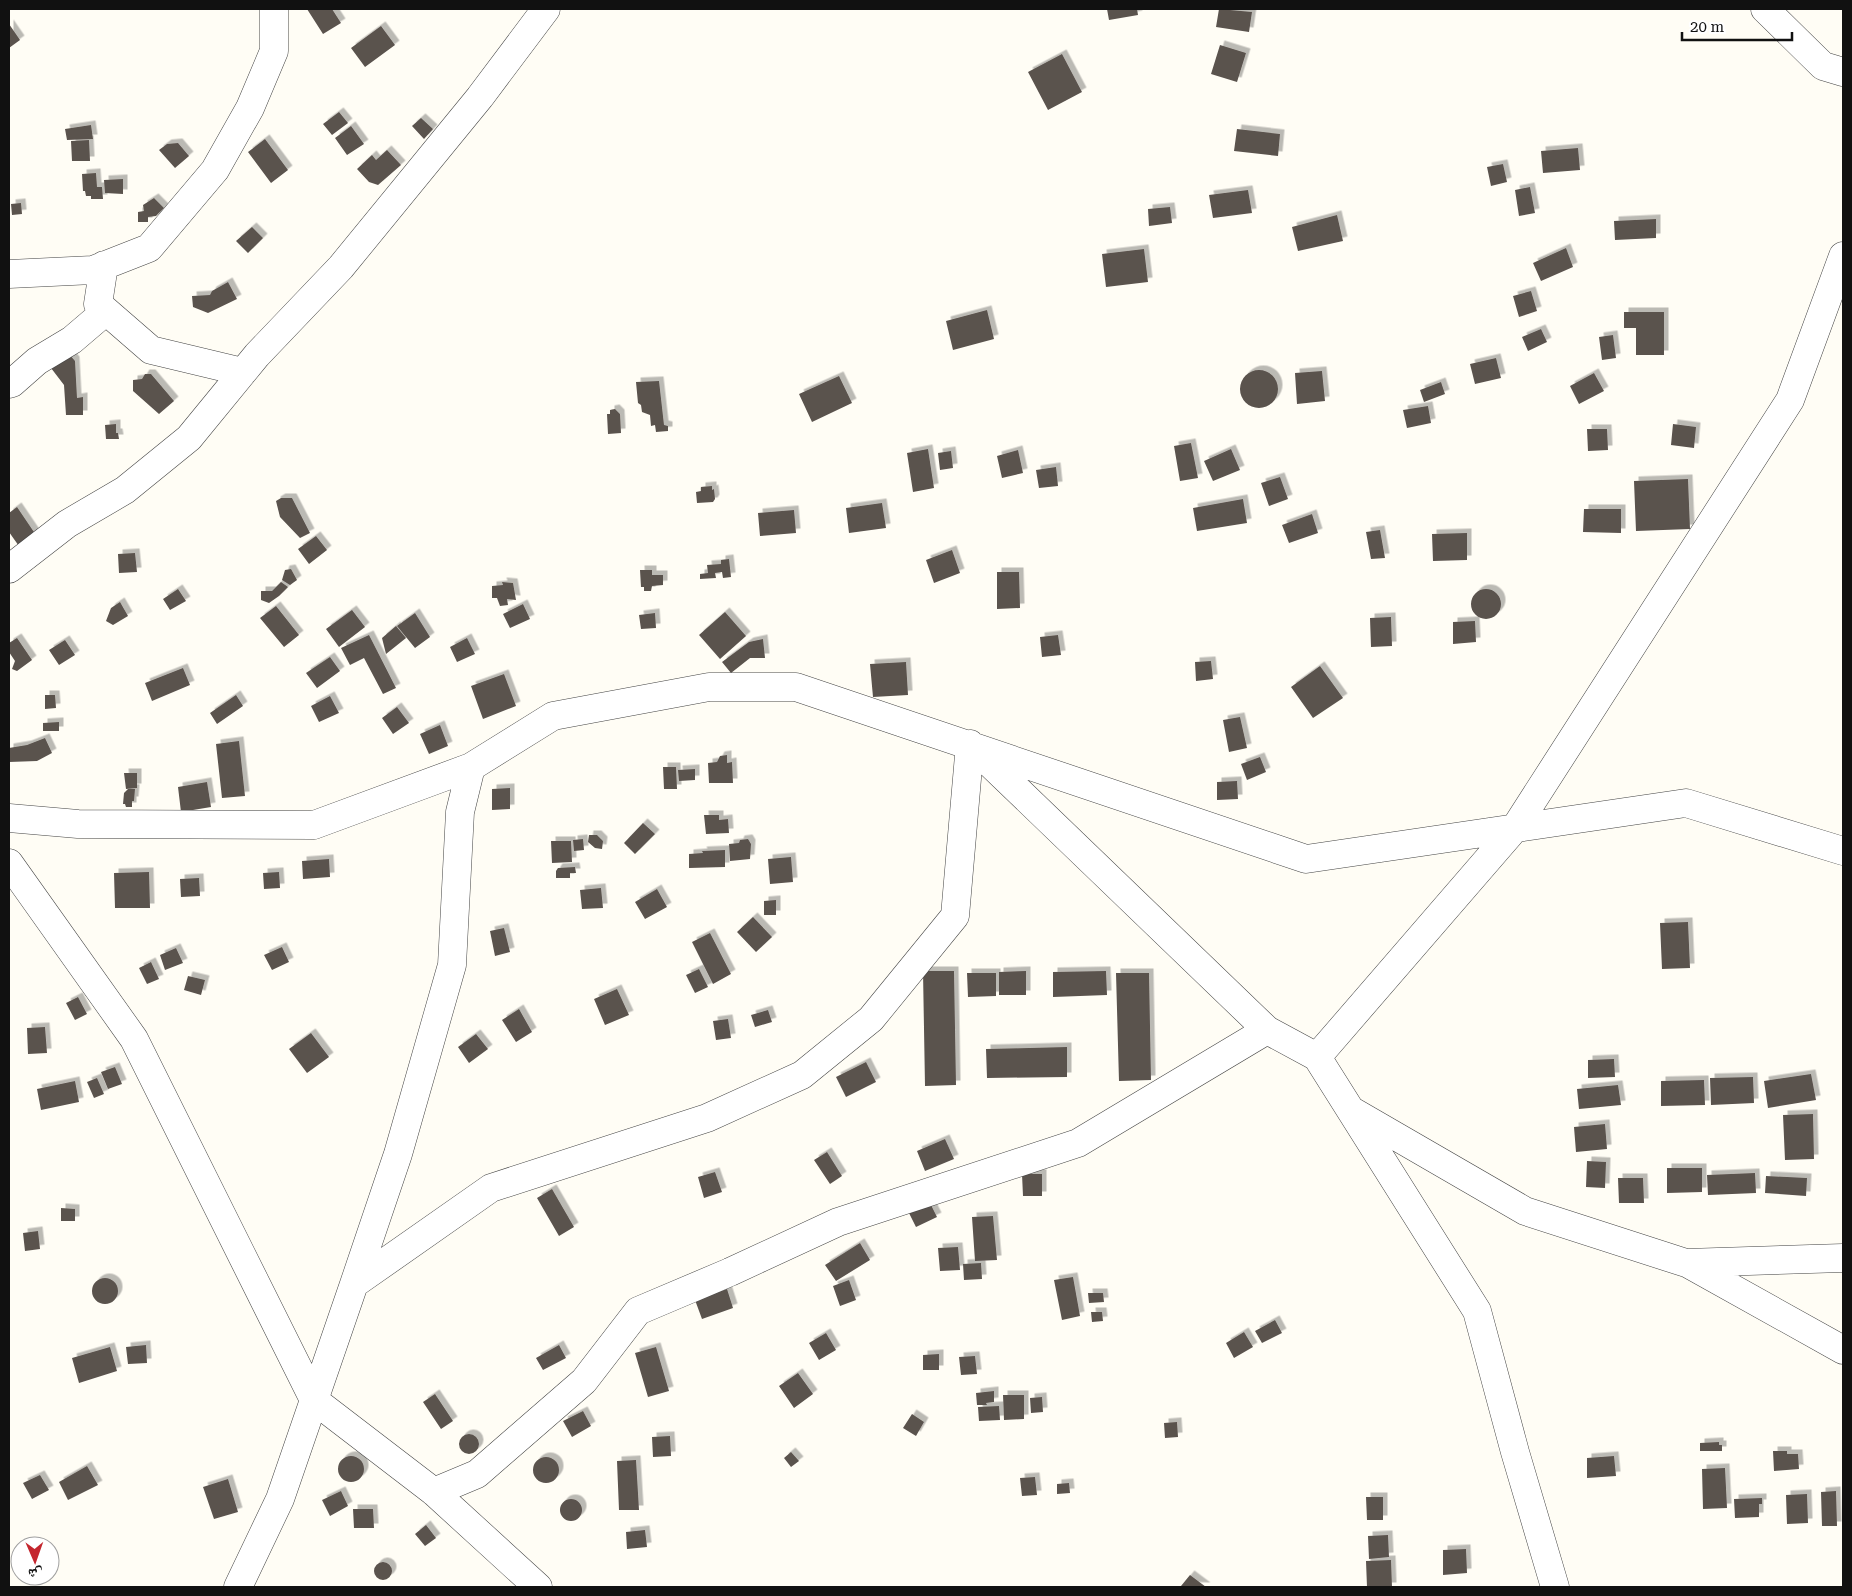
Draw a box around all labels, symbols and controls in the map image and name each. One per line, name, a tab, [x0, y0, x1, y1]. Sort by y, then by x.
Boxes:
scale bar	[1682, 10, 1792, 42]
text: 20 m	[1690, 18, 1725, 36]
north arrow	[10, 1536, 60, 1586]
text: ش	[28, 1565, 43, 1582]

